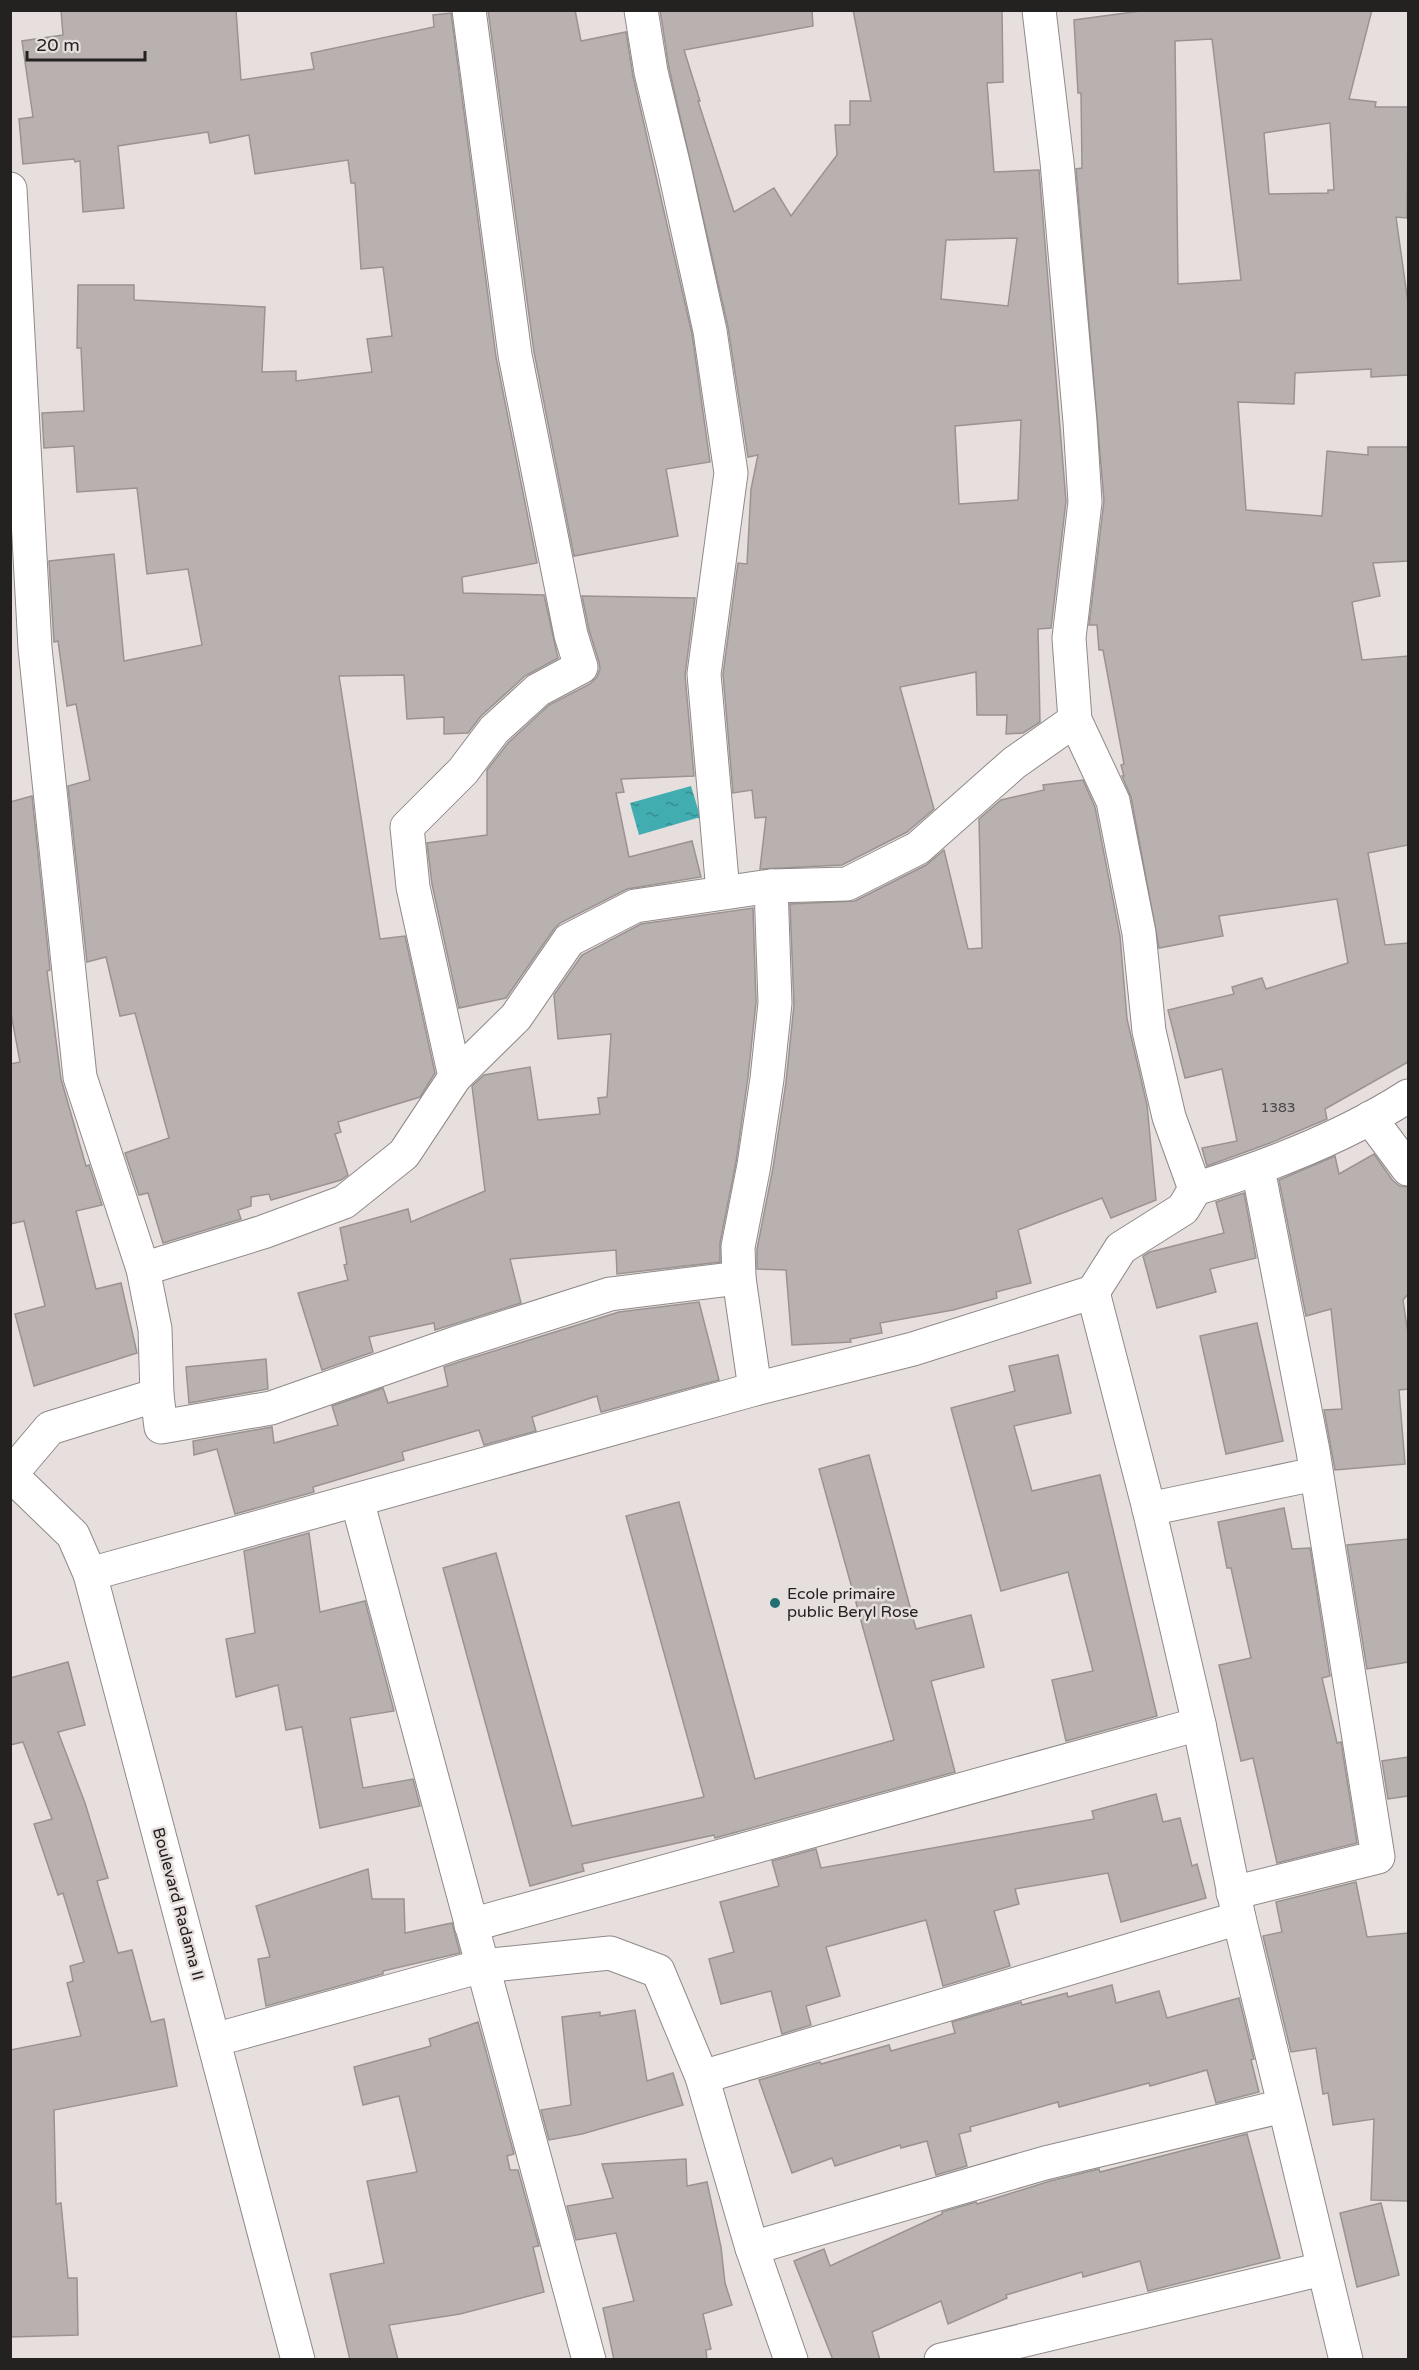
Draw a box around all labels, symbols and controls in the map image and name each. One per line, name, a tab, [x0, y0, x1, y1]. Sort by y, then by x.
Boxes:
scale bar	[27, 24, 146, 62]
text: 20 m	[36, 34, 80, 56]
house number: 1383	[1260, 1099, 1296, 1116]
place label: Ecole primaire public Beryl Rose	[787, 1584, 918, 1622]
marker: Ecole primaire public Beryl Rose	[768, 1596, 782, 1610]
street label: Boulevard Radama II	[148, 1825, 208, 1983]

